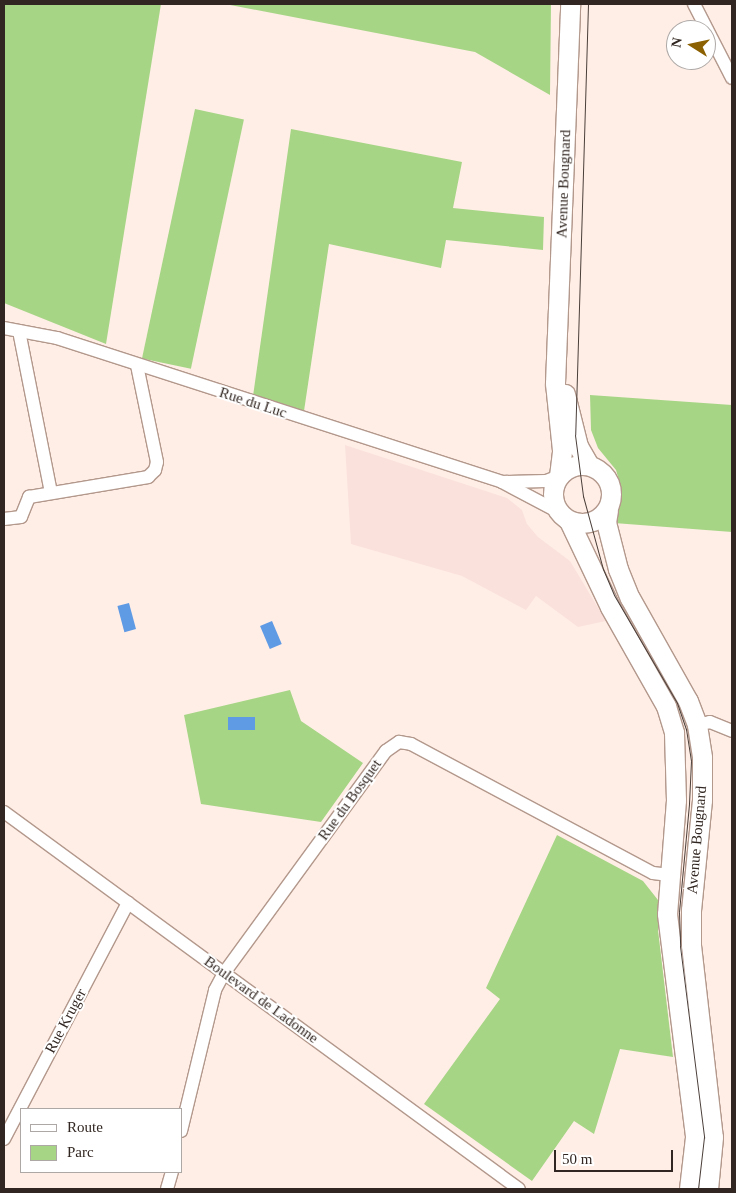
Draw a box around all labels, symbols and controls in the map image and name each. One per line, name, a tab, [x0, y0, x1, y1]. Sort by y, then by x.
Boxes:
north arrow	[666, 20, 716, 70]
text: N	[668, 36, 685, 49]
street label: Avenue Bougnard	[553, 129, 575, 239]
street label: Rue du Luc	[217, 384, 289, 422]
street label: Rue du Bosquet	[315, 756, 385, 844]
street label: Avenue Bougnard	[683, 785, 711, 895]
street label: Boulevard de Ladonne	[200, 953, 322, 1047]
street label: Rue Kruger	[42, 986, 90, 1056]
legend	[20, 1108, 182, 1173]
text: Route	[67, 1119, 103, 1135]
scale bar	[556, 1140, 675, 1172]
text: Parc	[67, 1144, 94, 1160]
text: 50 m	[562, 1151, 592, 1167]

